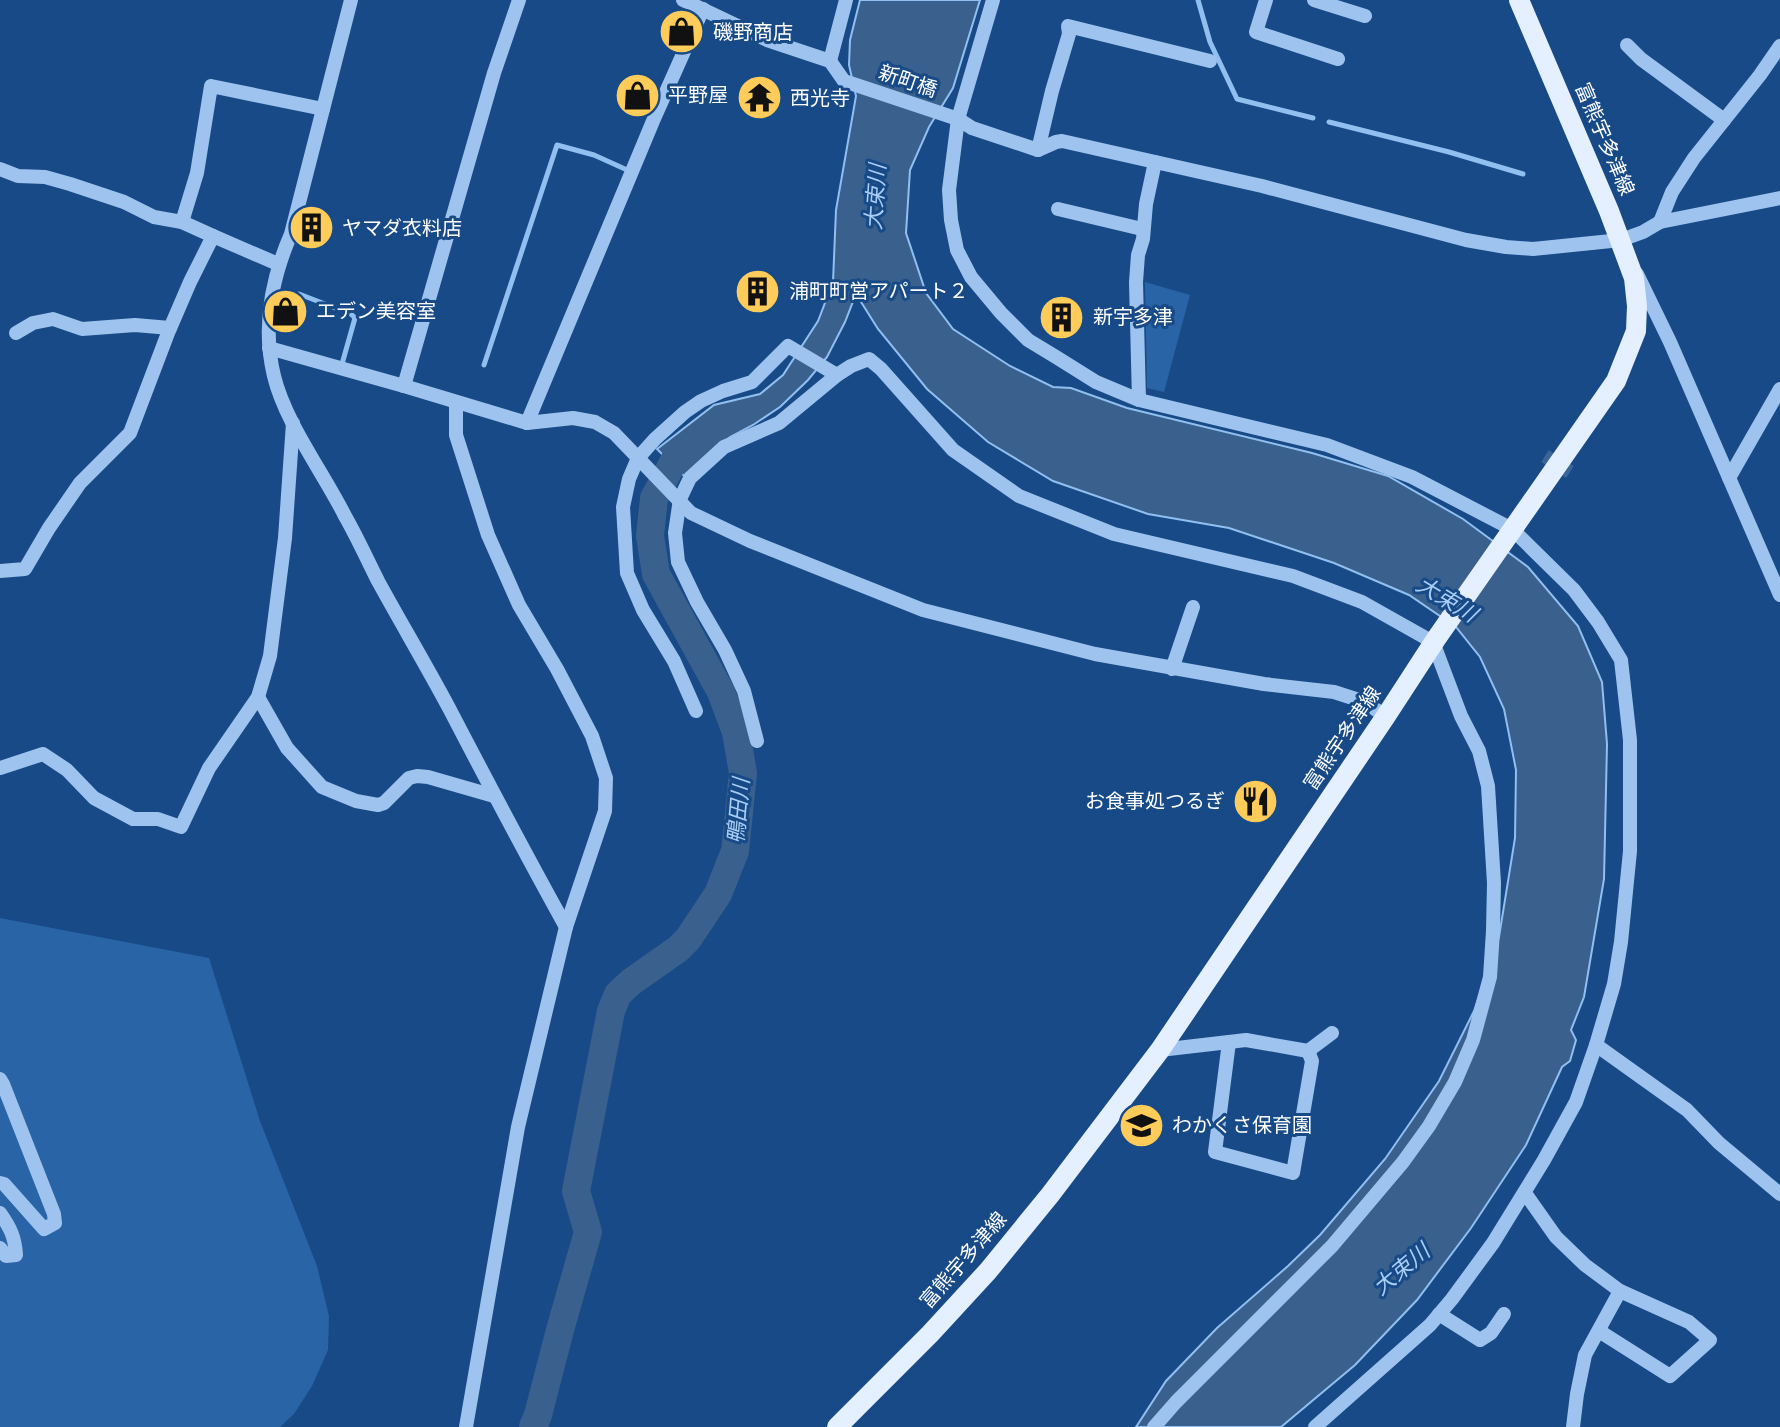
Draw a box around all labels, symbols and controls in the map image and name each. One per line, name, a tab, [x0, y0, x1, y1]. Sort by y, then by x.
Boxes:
shop icon: 磯野商店	[658, 8, 706, 56]
place label: 磯野商店	[713, 19, 793, 46]
street label: 新町橋	[875, 59, 941, 104]
shop icon: 平野屋	[613, 71, 661, 119]
temple icon: 西光寺	[735, 74, 783, 122]
street label: 富熊宇多津線	[1569, 79, 1640, 200]
place label: 平野屋	[668, 82, 728, 109]
place label: 西光寺	[790, 85, 850, 112]
water label: 大束川	[859, 161, 893, 231]
building icon: ヤマダ衣料店	[287, 204, 335, 252]
place label: ヤマダ衣料店	[342, 215, 462, 242]
building icon: 浦町町営アパート２	[734, 267, 782, 315]
place label: 浦町町営アパート２	[789, 278, 969, 305]
shop icon: エデン美容室	[261, 287, 309, 335]
building icon: 新宇多津	[1038, 293, 1086, 341]
place label: エデン美容室	[316, 298, 436, 325]
place label: 新宇多津	[1093, 304, 1173, 331]
water label: 大束川	[1410, 570, 1484, 631]
street label: 富熊宇多津線	[1298, 681, 1387, 796]
water label: 鴨田川	[721, 775, 757, 845]
restaurant icon: お食事処つるぎ	[1232, 777, 1280, 825]
place label: お食事処つるぎ	[1085, 788, 1225, 815]
school or university icon: わかくさ保育園	[1117, 1101, 1165, 1149]
place label: わかくさ保育園	[1172, 1112, 1312, 1139]
street label: 富熊宇多津線	[914, 1206, 1013, 1314]
water label: 大束川	[1367, 1236, 1438, 1302]

